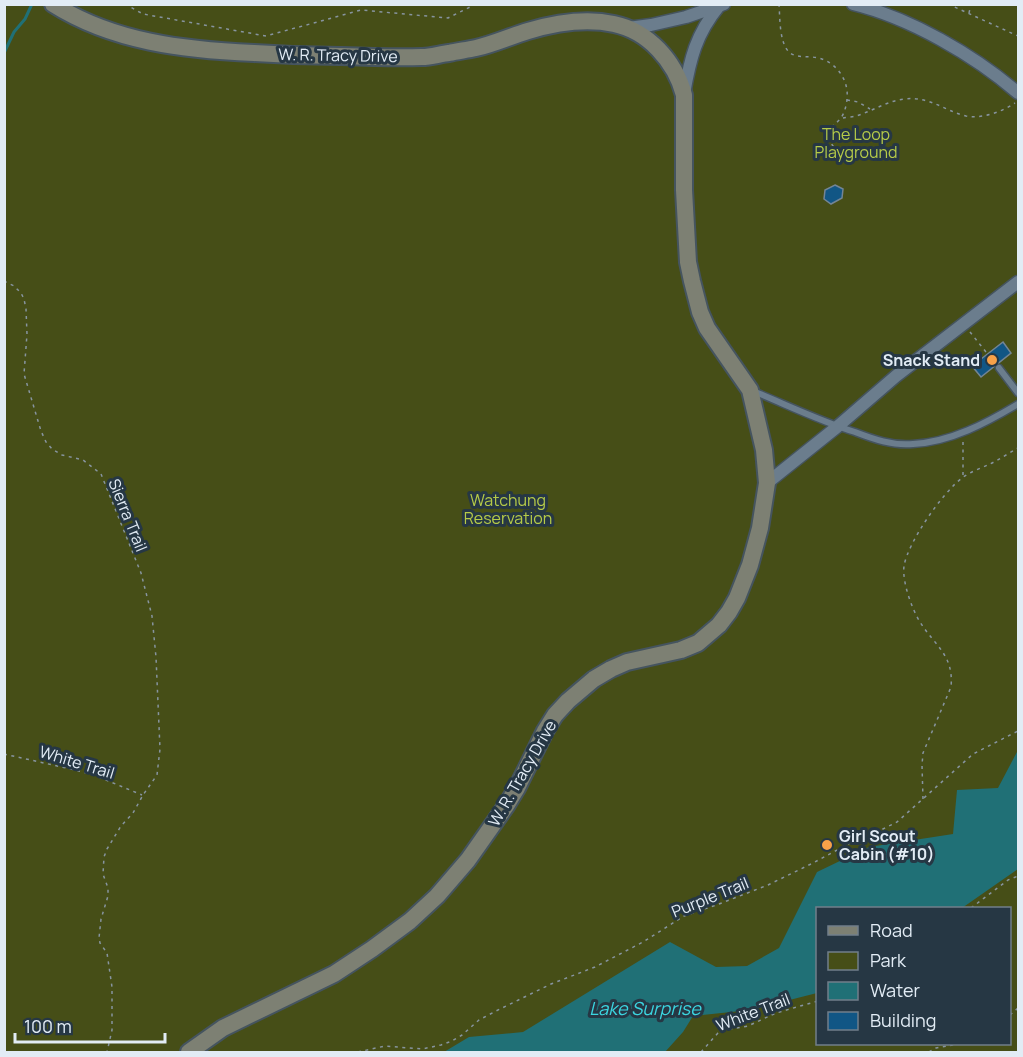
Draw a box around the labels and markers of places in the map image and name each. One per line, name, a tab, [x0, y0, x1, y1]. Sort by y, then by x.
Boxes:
place label: Snack Stand	[883, 349, 980, 371]
marker: Snack Stand	[985, 353, 999, 367]
place label: Girl Scout Cabin (#10)	[839, 825, 935, 865]
marker: Girl Scout Cabin (#10)	[820, 838, 834, 852]

